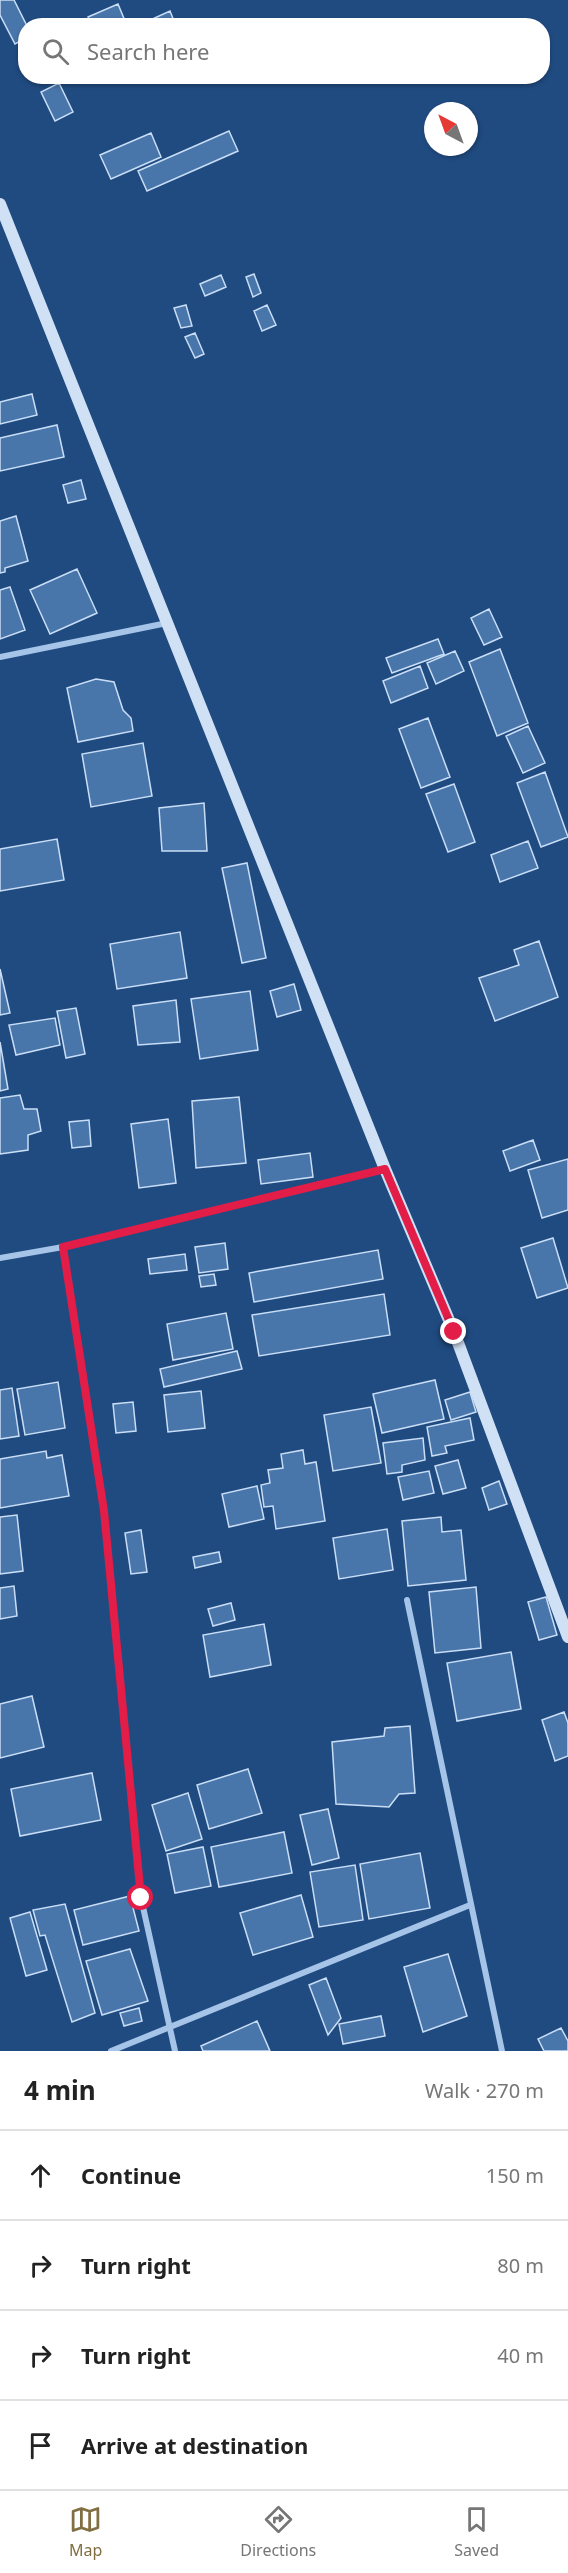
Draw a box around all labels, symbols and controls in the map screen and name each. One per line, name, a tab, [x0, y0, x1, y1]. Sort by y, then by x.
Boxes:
search box	[18, 18, 550, 84]
icon: search	[39, 35, 72, 68]
text: Search here	[87, 36, 209, 66]
north arrow	[424, 102, 478, 156]
route end	[440, 1318, 466, 1344]
route start	[127, 1884, 153, 1910]
text: 4 min	[24, 2072, 96, 2108]
text: Walk · 270 m	[425, 2077, 544, 2104]
icon: ahead	[24, 2159, 57, 2192]
text: Continue	[81, 2160, 181, 2190]
text: 150 m	[486, 2162, 544, 2189]
icon: right	[24, 2249, 57, 2282]
text: Turn right	[81, 2250, 191, 2280]
text: 80 m	[497, 2252, 544, 2279]
icon: right	[24, 2339, 57, 2372]
text: Turn right	[81, 2340, 191, 2370]
text: 40 m	[497, 2342, 544, 2369]
icon: arrive	[24, 2429, 57, 2462]
text: Arrive at destination	[81, 2430, 308, 2460]
tab: Map	[69, 2503, 102, 2561]
tab: Directions	[240, 2503, 316, 2561]
tab: Saved	[454, 2503, 499, 2561]

